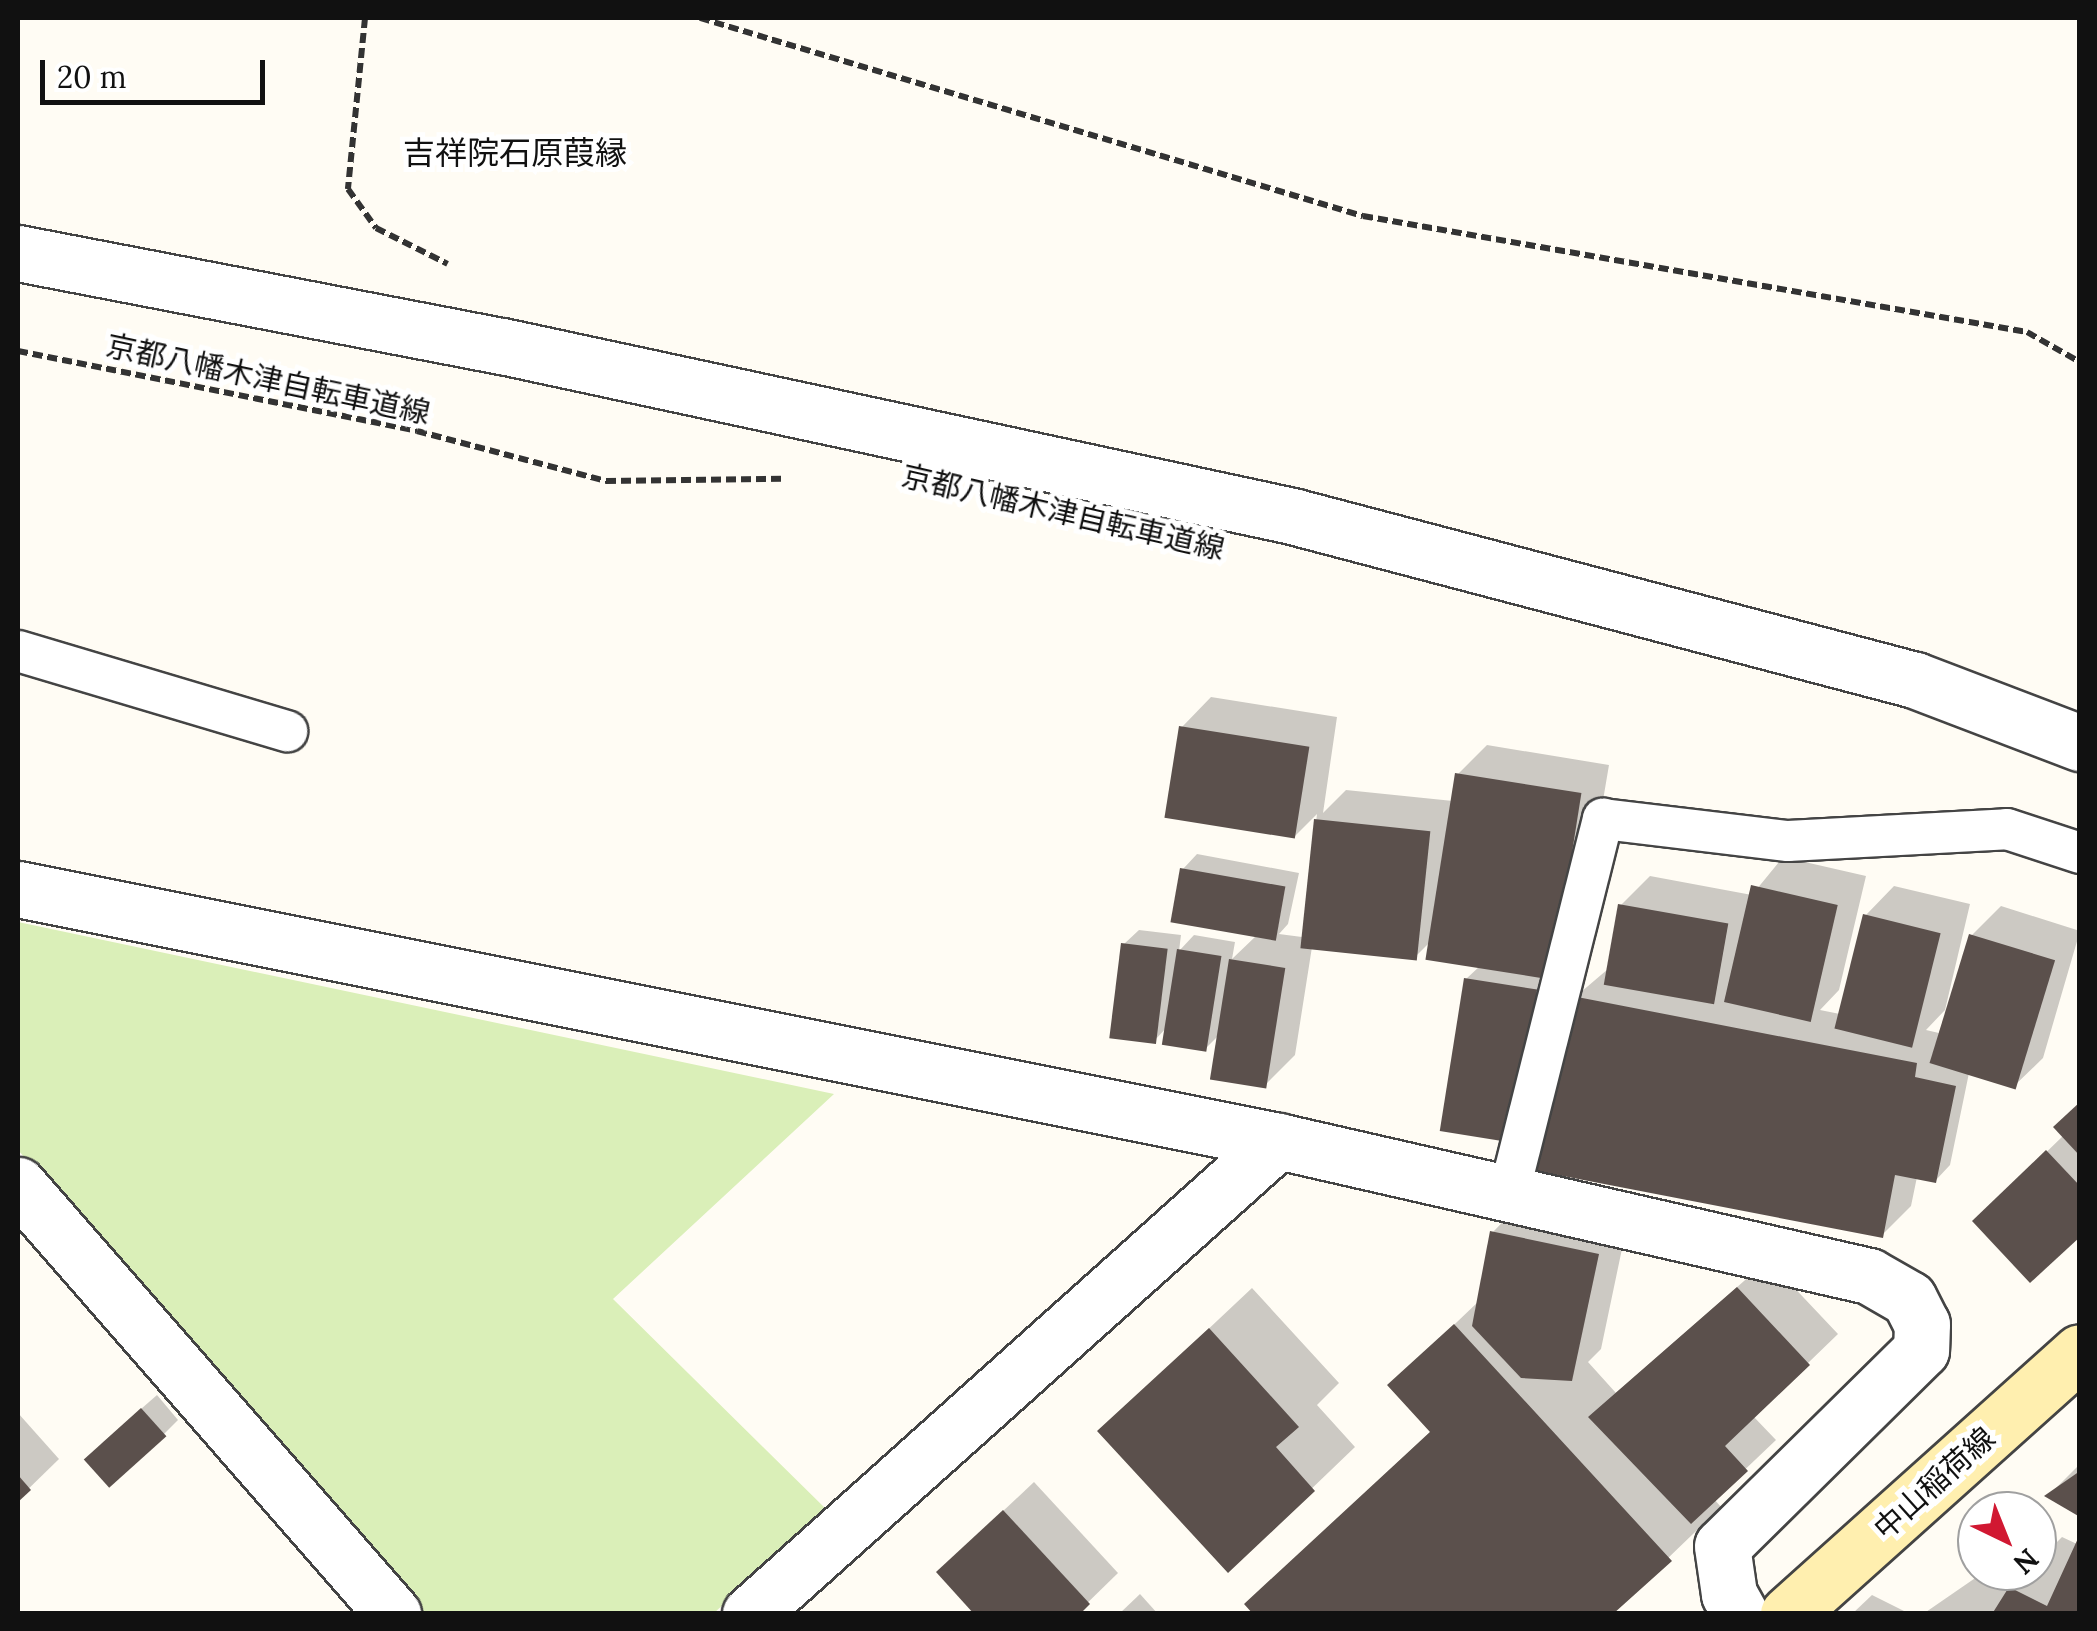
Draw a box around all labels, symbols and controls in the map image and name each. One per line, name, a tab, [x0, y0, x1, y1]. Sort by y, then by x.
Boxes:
scale bar	[45, 40, 270, 102]
text: 20 m	[57, 58, 126, 96]
district label: 吉祥院石原葭縁	[403, 134, 627, 172]
street label: 京都八幡木津自転車道線	[103, 327, 433, 431]
street label: 京都八幡木津自転車道線	[898, 457, 1228, 567]
street label: 中山稲荷線	[1866, 1419, 2002, 1547]
north arrow	[1957, 1491, 2057, 1591]
text: N	[2006, 1541, 2046, 1582]

